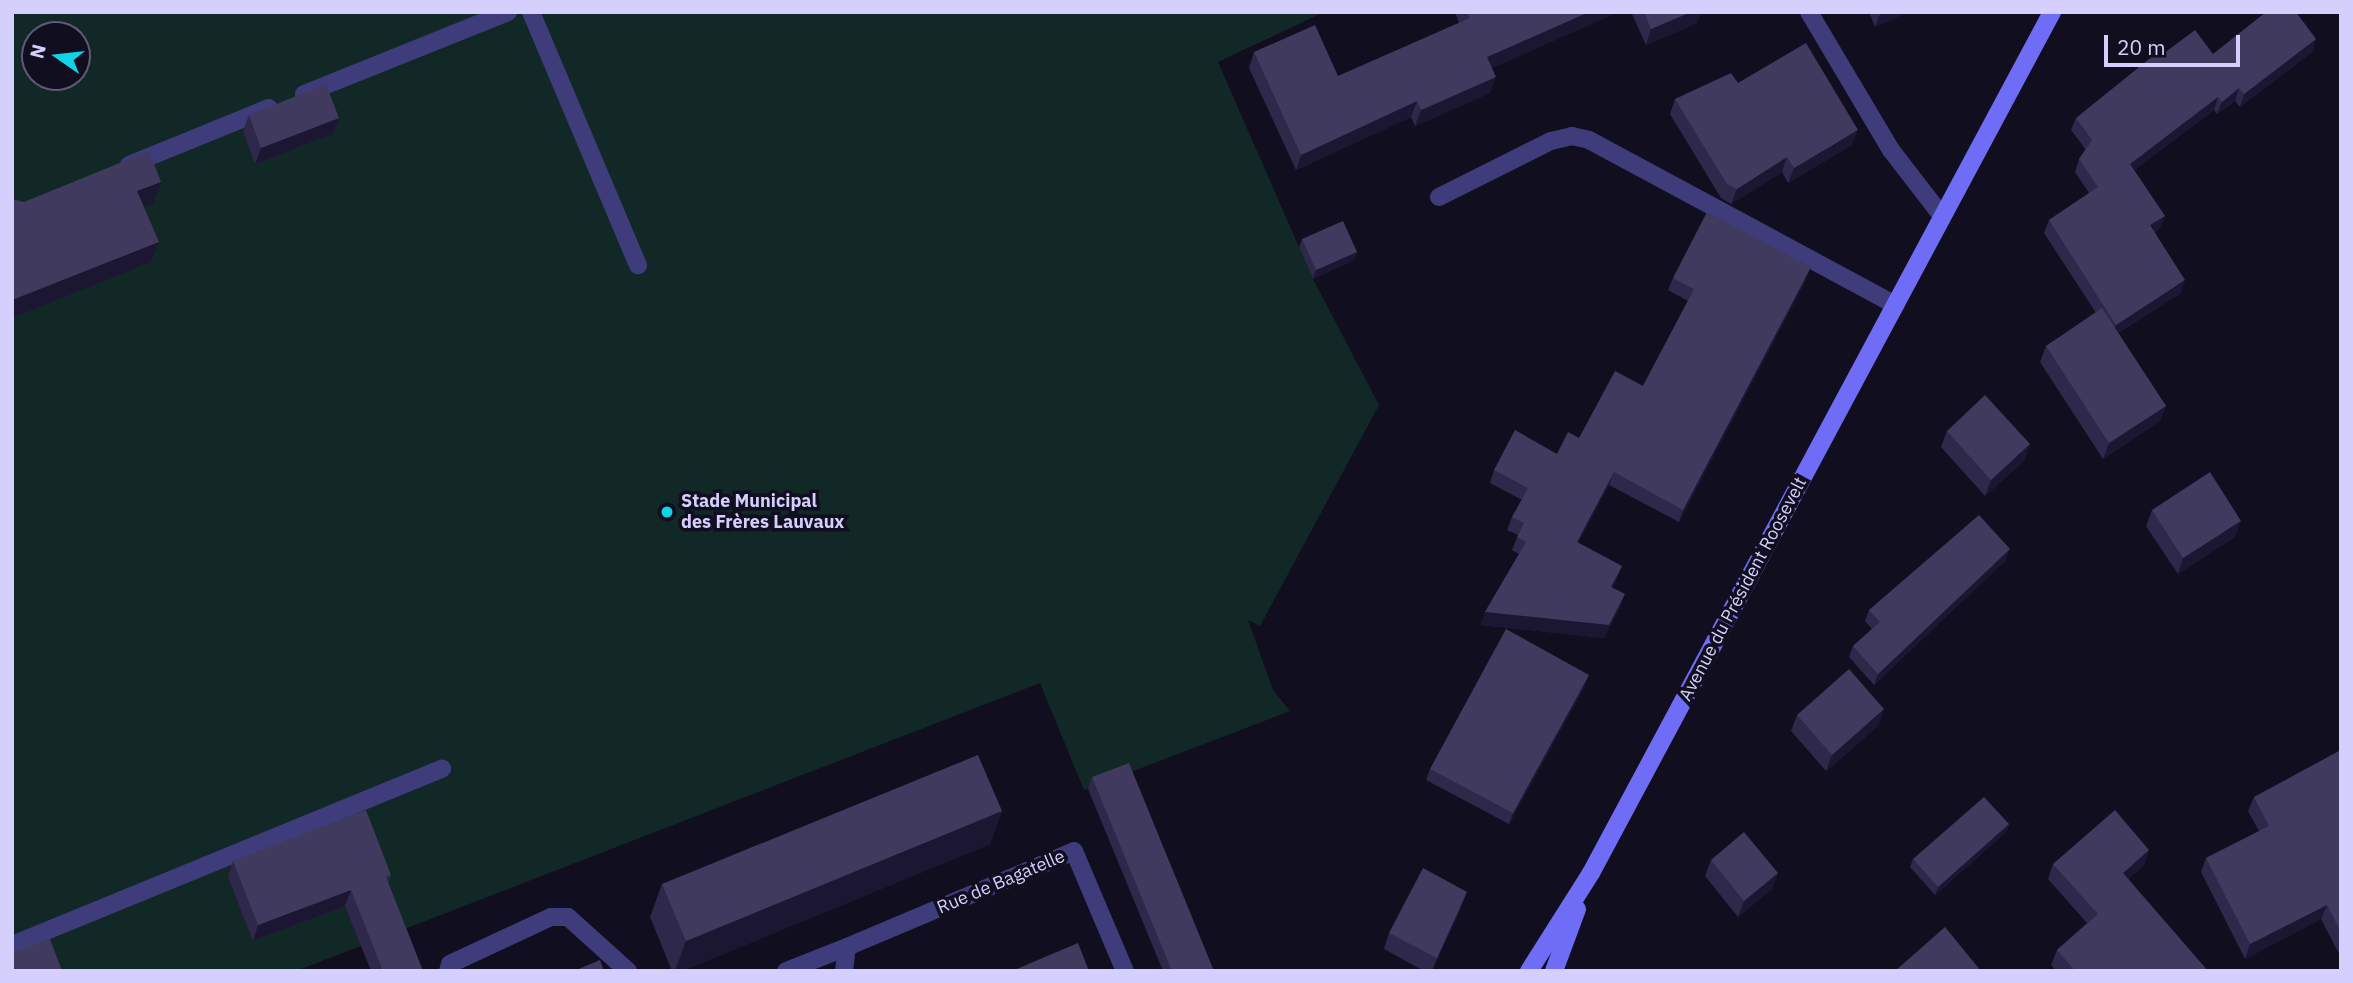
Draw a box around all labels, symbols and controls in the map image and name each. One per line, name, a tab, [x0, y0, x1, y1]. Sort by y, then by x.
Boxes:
north arrow	[21, 21, 91, 91]
scale bar	[2108, 21, 2244, 65]
text: 20 m	[2117, 33, 2166, 61]
text: N	[24, 42, 51, 61]
street label: Avenue du Président Roosevelt	[1675, 473, 1811, 705]
place label: Stade Municipal des Frères Lauvaux	[681, 491, 844, 534]
marker: Stade Municipal des Frères Lauvaux	[659, 504, 675, 520]
street label: Rue de Bagatelle	[934, 845, 1068, 919]

